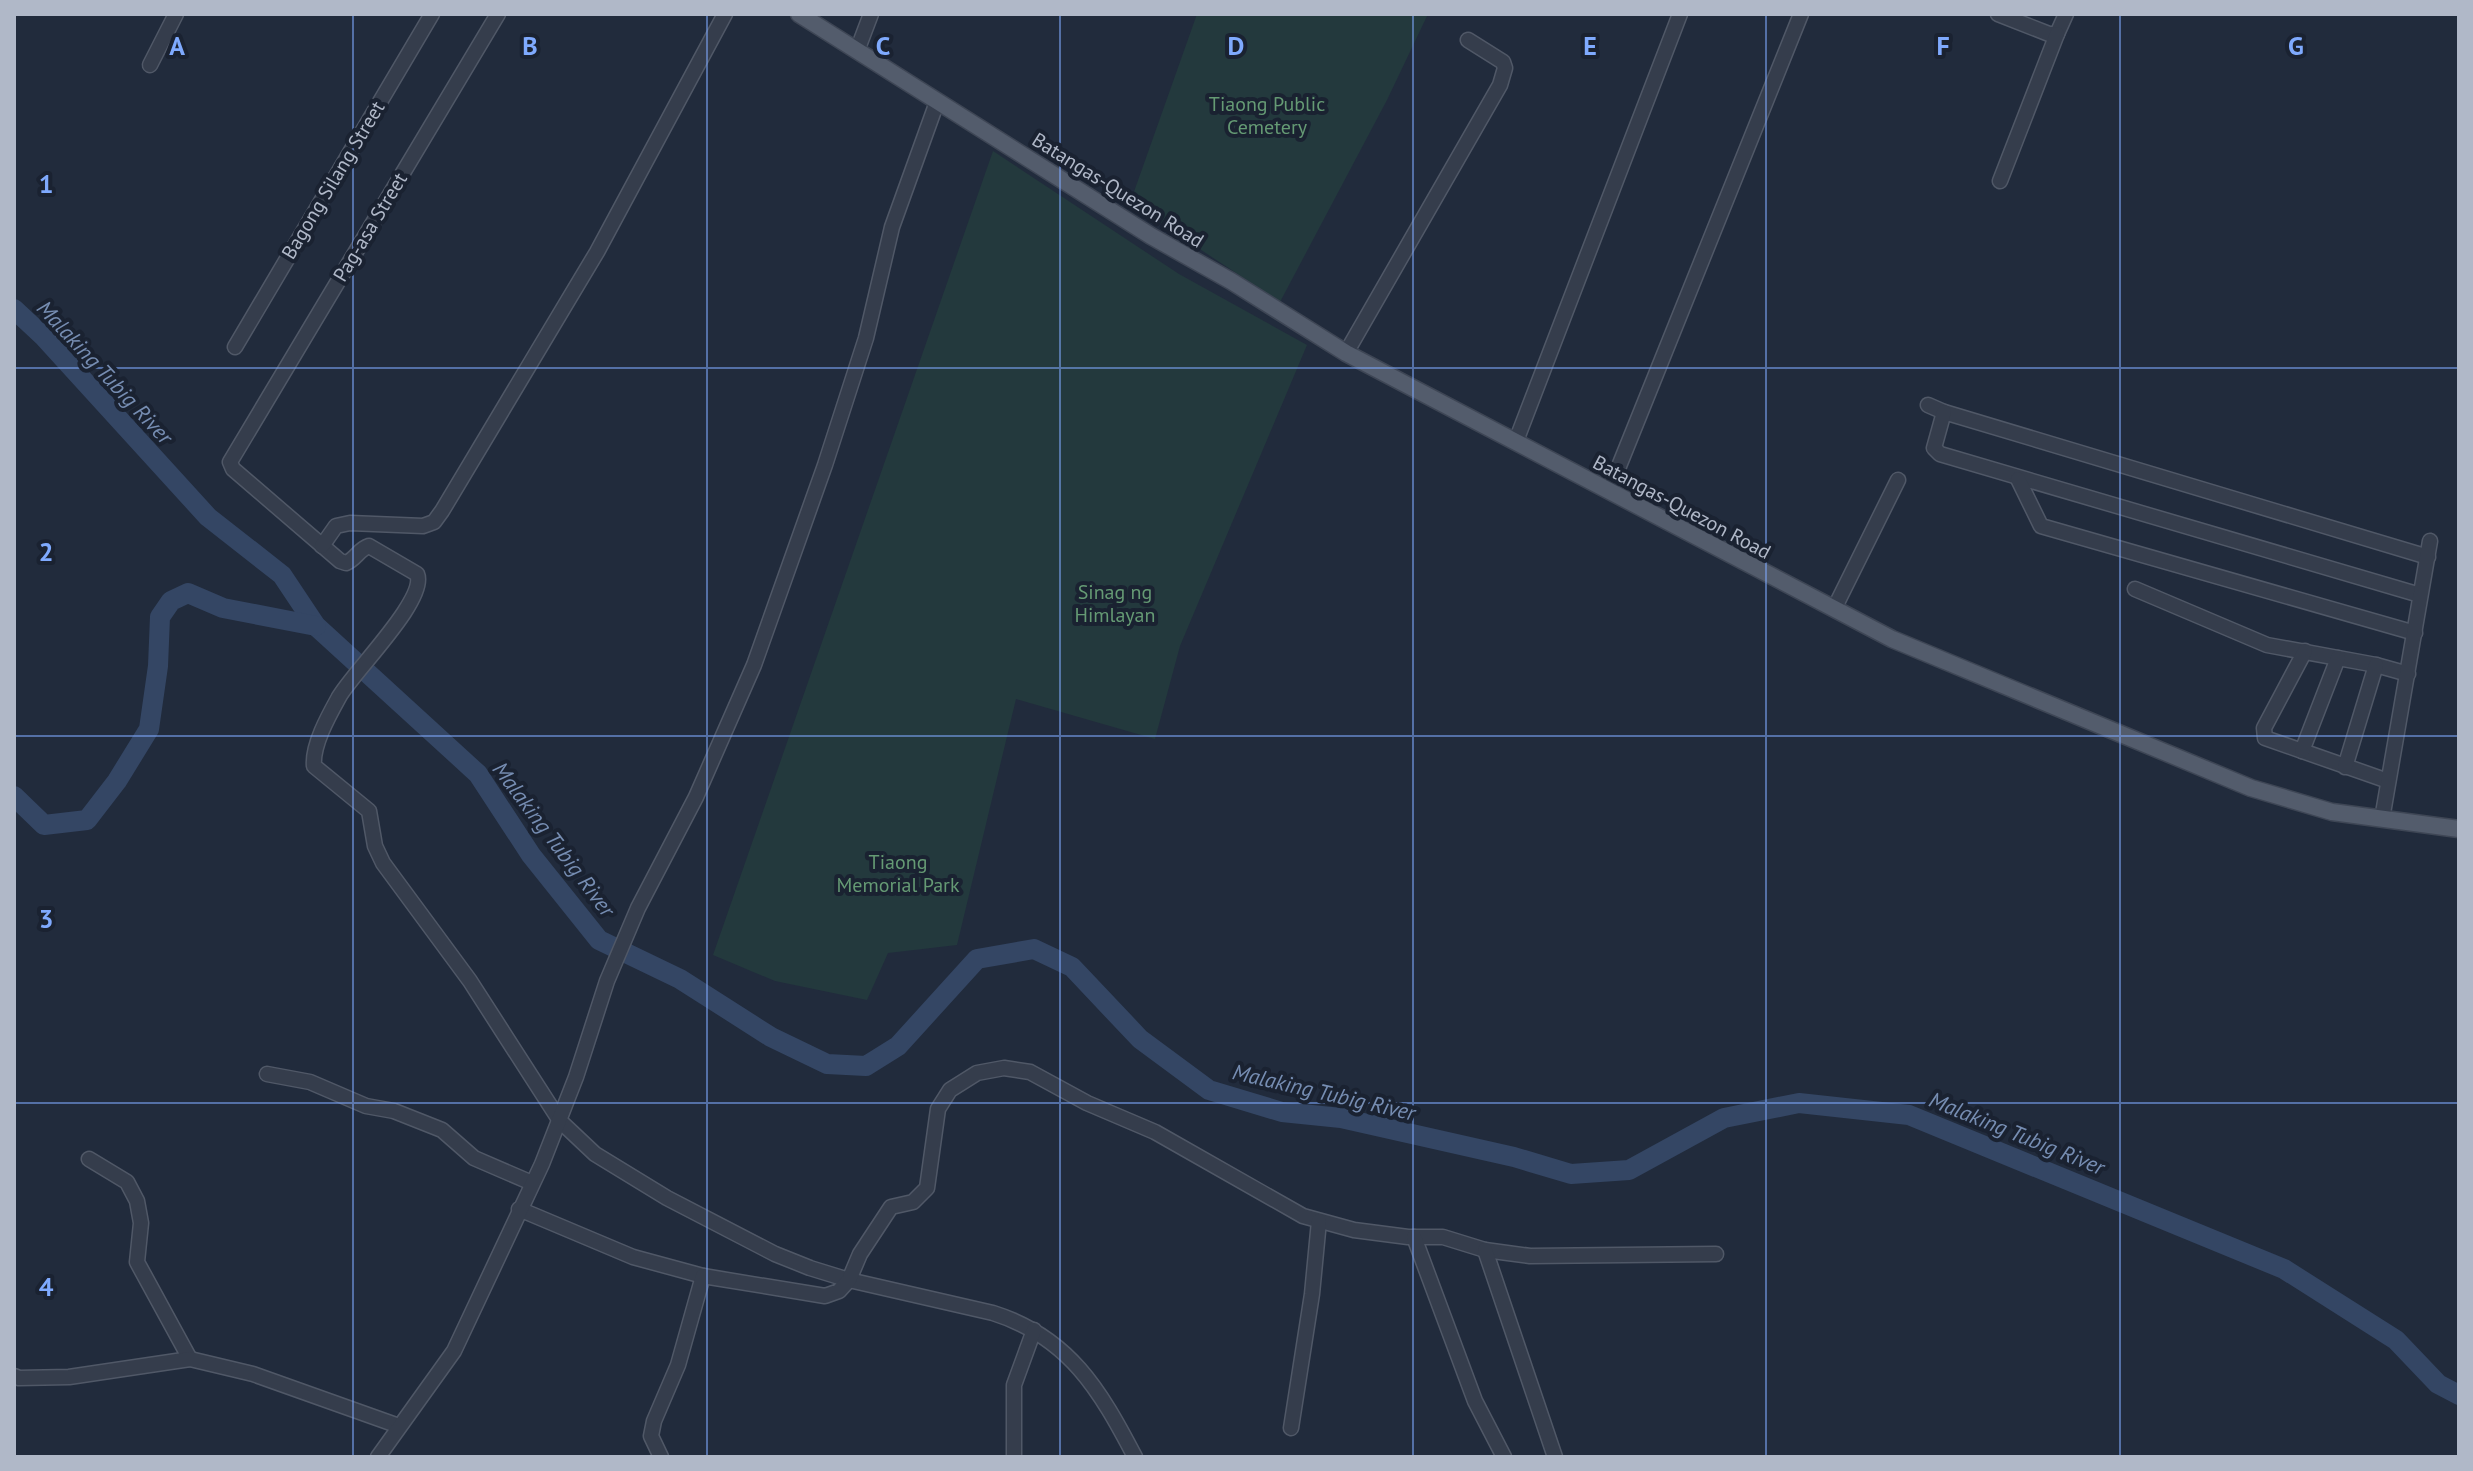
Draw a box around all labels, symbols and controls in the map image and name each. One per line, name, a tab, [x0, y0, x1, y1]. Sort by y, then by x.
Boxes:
text: A	[169, 29, 185, 62]
text: B	[522, 29, 538, 62]
text: C	[876, 29, 890, 62]
text: D	[1228, 29, 1244, 62]
text: E	[1583, 29, 1597, 62]
text: F	[1936, 29, 1950, 62]
text: G	[2288, 29, 2304, 62]
park label: Tiaong Public Cemetery	[1209, 91, 1325, 140]
street label: Bagong Silang Street	[276, 96, 391, 264]
street label: Batangas-Quezon Road	[1027, 127, 1209, 253]
text: 1	[39, 167, 53, 200]
street label: Pag-asa Street	[327, 167, 413, 286]
water label: Malaking Tubig River	[31, 294, 180, 451]
street label: Batangas-Quezon Road	[1589, 449, 1775, 565]
text: 2	[39, 535, 53, 568]
park label: Sinag ng Himlayan	[1075, 579, 1155, 628]
water label: Malaking Tubig River	[487, 756, 622, 923]
park label: Tiaong Memorial Park	[837, 849, 960, 898]
text: 3	[39, 902, 53, 935]
water label: Malaking Tubig River	[1230, 1057, 1420, 1127]
water label: Malaking Tubig River	[1925, 1085, 2110, 1182]
text: 4	[39, 1270, 54, 1303]

